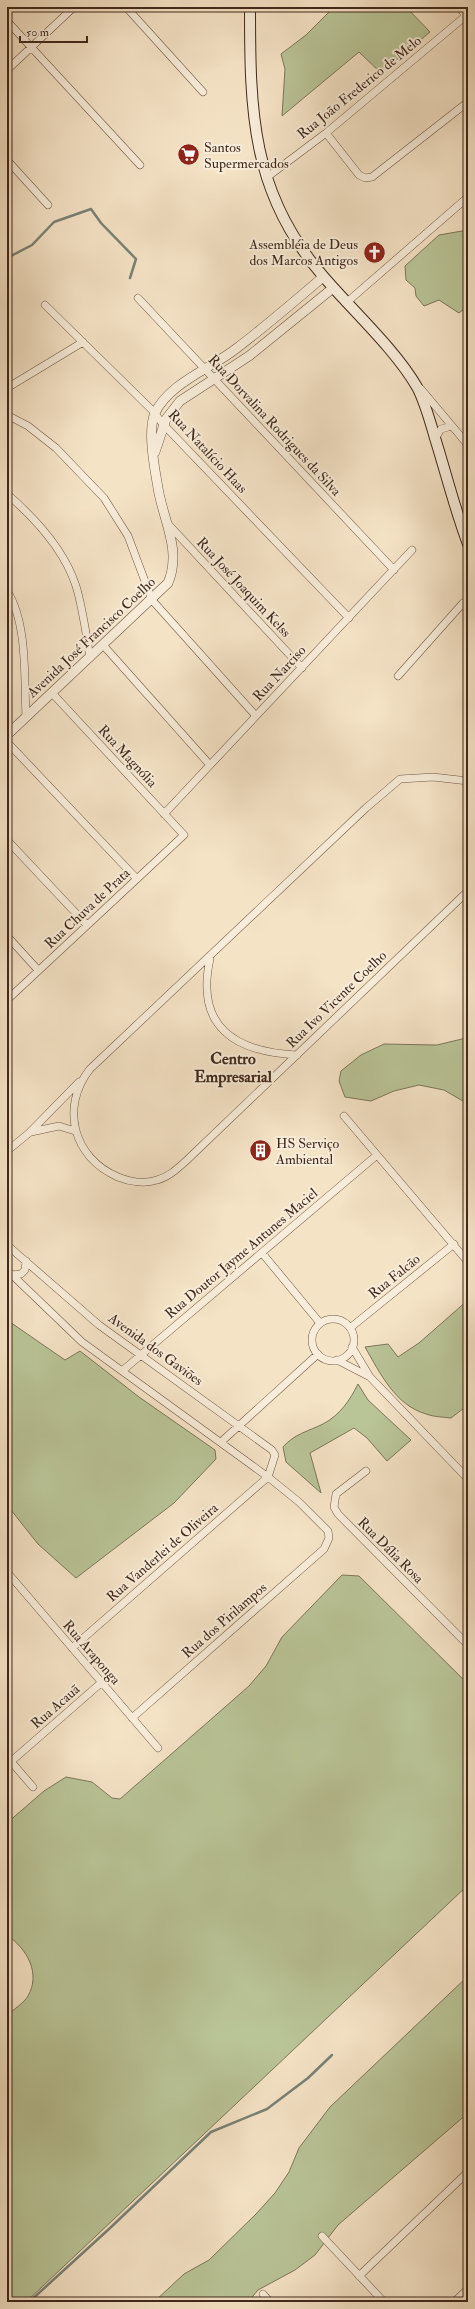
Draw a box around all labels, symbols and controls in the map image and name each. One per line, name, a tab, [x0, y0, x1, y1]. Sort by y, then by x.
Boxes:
scale bar	[20, 18, 87, 44]
text: 50 m	[26, 25, 50, 40]
street label: Rua João Frederico de Melo	[294, 32, 425, 143]
place label: Santos Supermercados	[204, 139, 289, 173]
supermarket icon: Santos Supermercados	[176, 142, 202, 168]
place label: Assembléia de Deus dos Marcos Antigos	[248, 236, 358, 269]
church icon: Assembléia de Deus dos Marcos Antigos	[361, 239, 387, 265]
street label: Rua Dorvalina Rodrigues da Silva	[205, 351, 345, 500]
street label: Rua Natalício Haas	[165, 406, 251, 497]
street label: Rua José Joaquim Kelss	[193, 534, 294, 641]
street label: Avenida José Francisco Coelho	[23, 573, 159, 702]
street label: Rua Narciso	[249, 642, 310, 705]
street label: Rua Magnólia	[95, 722, 161, 791]
street label: Rua Chuva de Prata	[41, 864, 134, 952]
street label: Rua Ivo Vicente Coelho	[283, 947, 390, 1052]
district label: Centro Empresarial	[194, 1049, 273, 1088]
place label: HS Serviço Ambiental	[275, 1135, 339, 1168]
building icon: HS Serviço Ambiental	[247, 1138, 273, 1164]
street label: Rua Doutor Jayme Antunes Maciel	[162, 1184, 322, 1323]
street label: Rua Falcão	[365, 1250, 424, 1302]
street label: Avenida dos Gaviões	[104, 1309, 206, 1389]
street label: Rua Vanderlei de Oliveira	[103, 1499, 222, 1605]
street label: Rua Dália Rosa	[354, 1514, 427, 1587]
street label: Rua dos Pirilampos	[178, 1579, 271, 1663]
street label: Rua Araponga	[58, 1617, 124, 1689]
street label: Rua Acauã	[27, 1680, 83, 1732]

